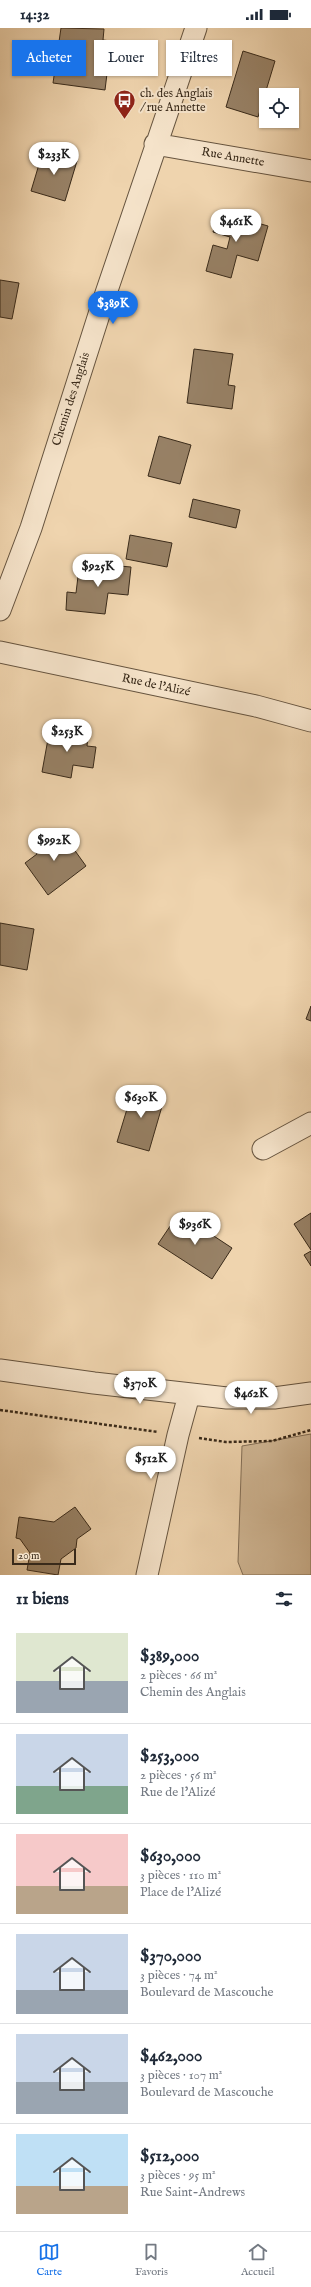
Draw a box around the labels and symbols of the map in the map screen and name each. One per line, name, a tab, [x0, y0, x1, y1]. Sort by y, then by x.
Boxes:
place label: ch. des Anglais / rue Annette	[140, 86, 212, 115]
bus stop icon: ch. des Anglais / rue Annette	[112, 87, 138, 120]
pin: $233K	[26, 142, 82, 176]
street label: Rue Annette	[200, 144, 266, 170]
pin: $461K	[208, 209, 264, 243]
pin: $389K	[85, 291, 141, 325]
street label: Chemin des Anglais	[49, 350, 93, 448]
pin: $925K	[70, 554, 126, 588]
street label: Rue de l'Alizé	[120, 670, 192, 700]
pin: $253K	[39, 719, 95, 753]
pin: $992K	[26, 828, 82, 862]
pin: $630K	[113, 1085, 169, 1119]
pin: $936K	[167, 1212, 223, 1246]
pin: $370K	[112, 1371, 168, 1405]
pin: $462K	[223, 1381, 279, 1415]
pin: $512K	[123, 1446, 179, 1480]
scale bar	[12, 1547, 76, 1566]

